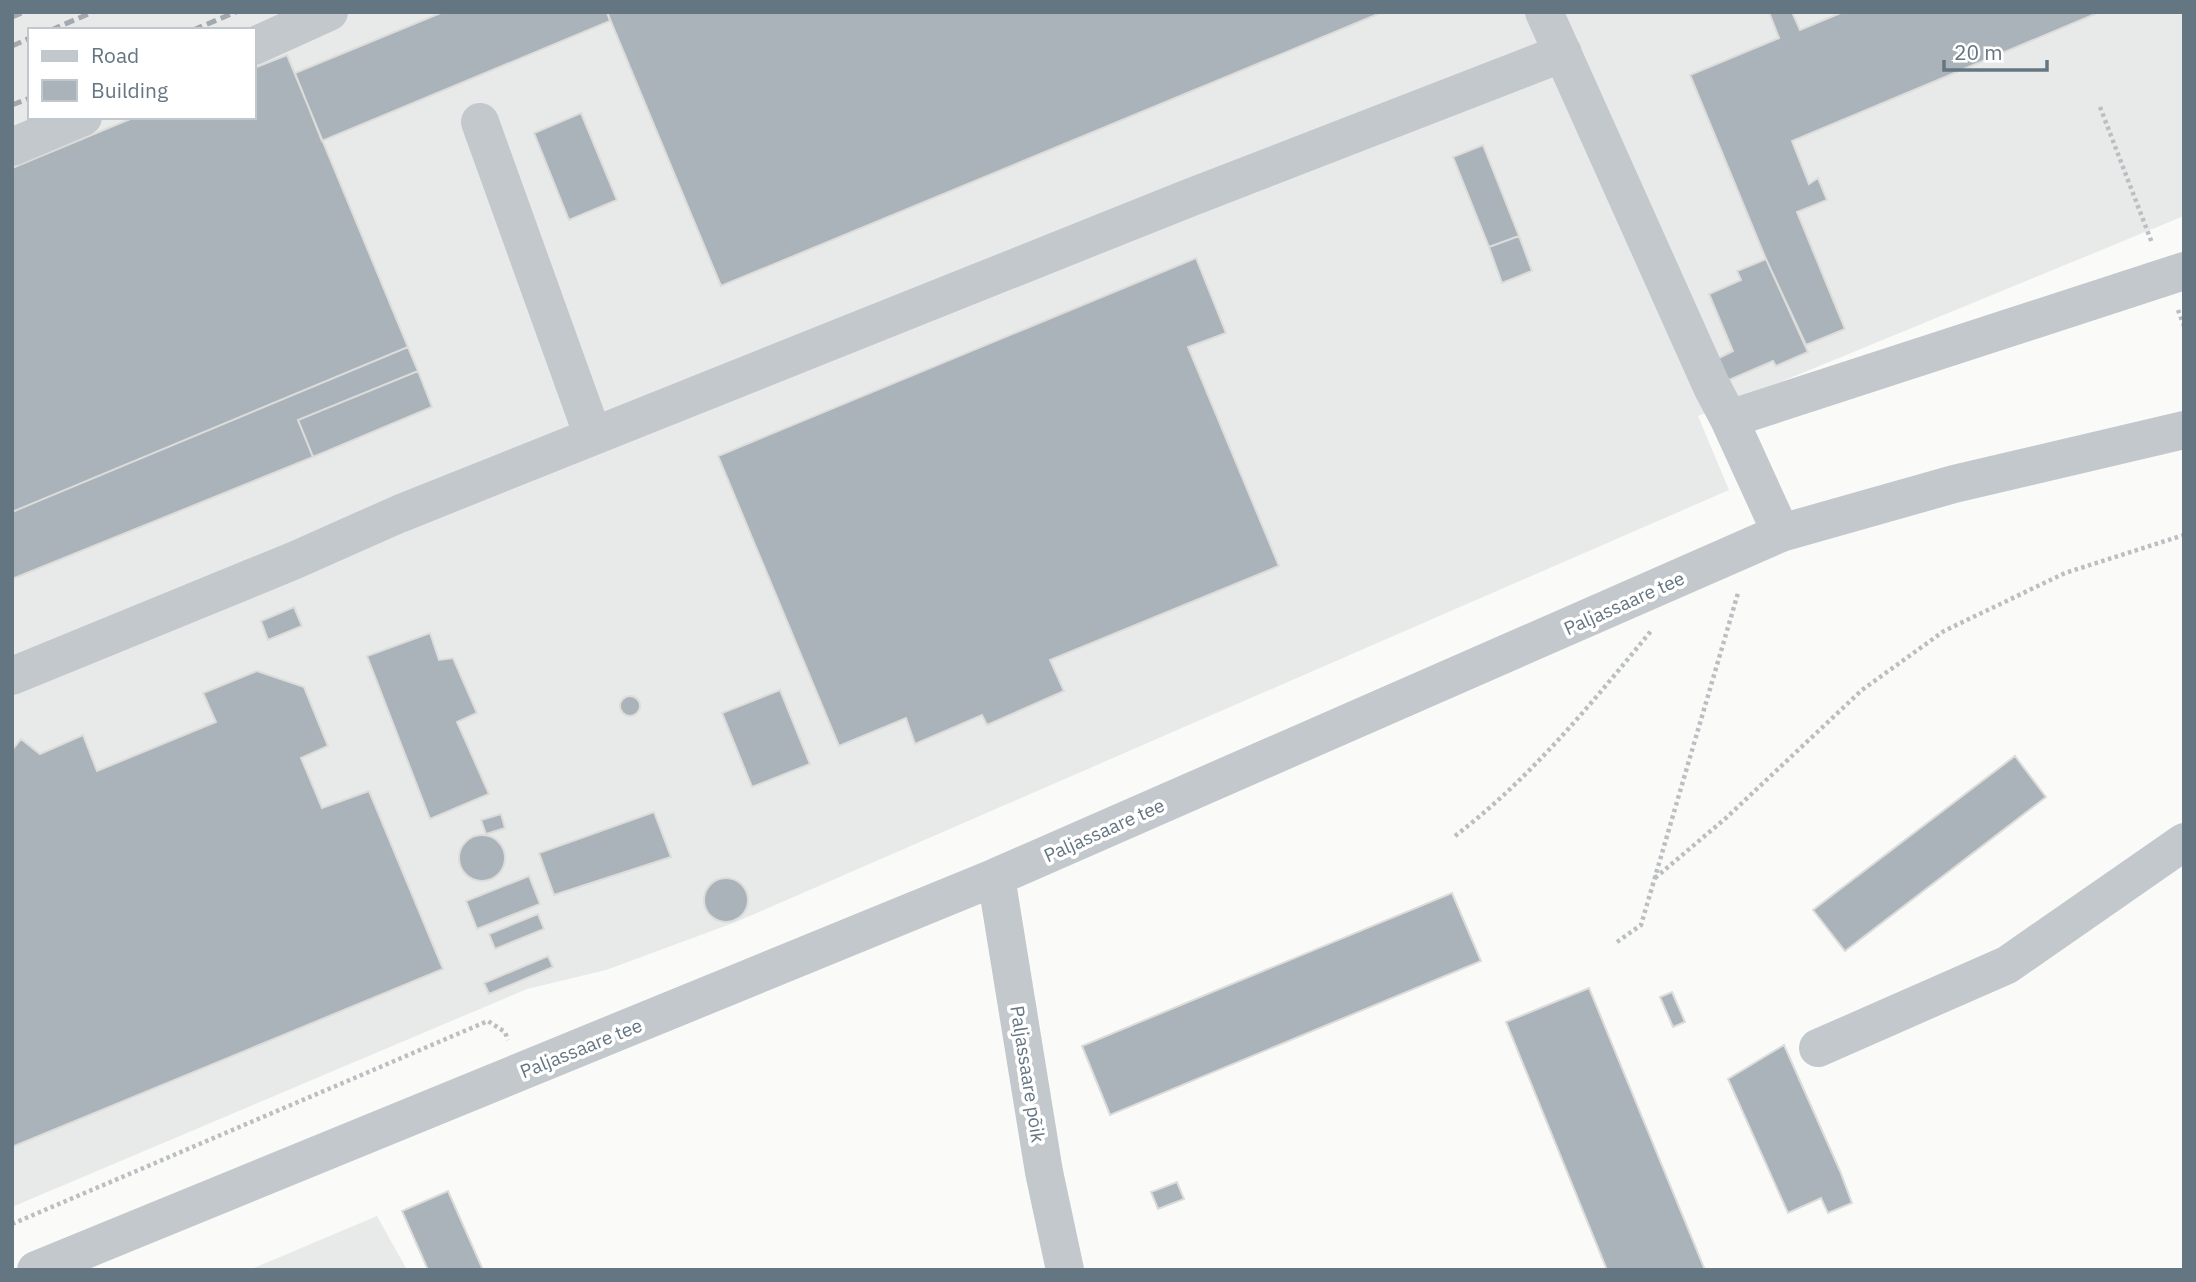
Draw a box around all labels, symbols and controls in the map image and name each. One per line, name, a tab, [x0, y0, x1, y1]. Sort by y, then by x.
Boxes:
legend	[28, 28, 256, 119]
scale bar	[1944, 28, 2047, 72]
text: 20 m	[1954, 38, 2003, 66]
text: Road	[91, 41, 139, 69]
text: Building	[91, 76, 168, 104]
street label: Paljassaare tee	[1560, 566, 1688, 640]
street label: Paljassaare tee	[1040, 793, 1168, 867]
street label: Paljassaare põik	[1005, 1004, 1051, 1144]
street label: Paljassaare tee	[516, 1013, 646, 1083]

